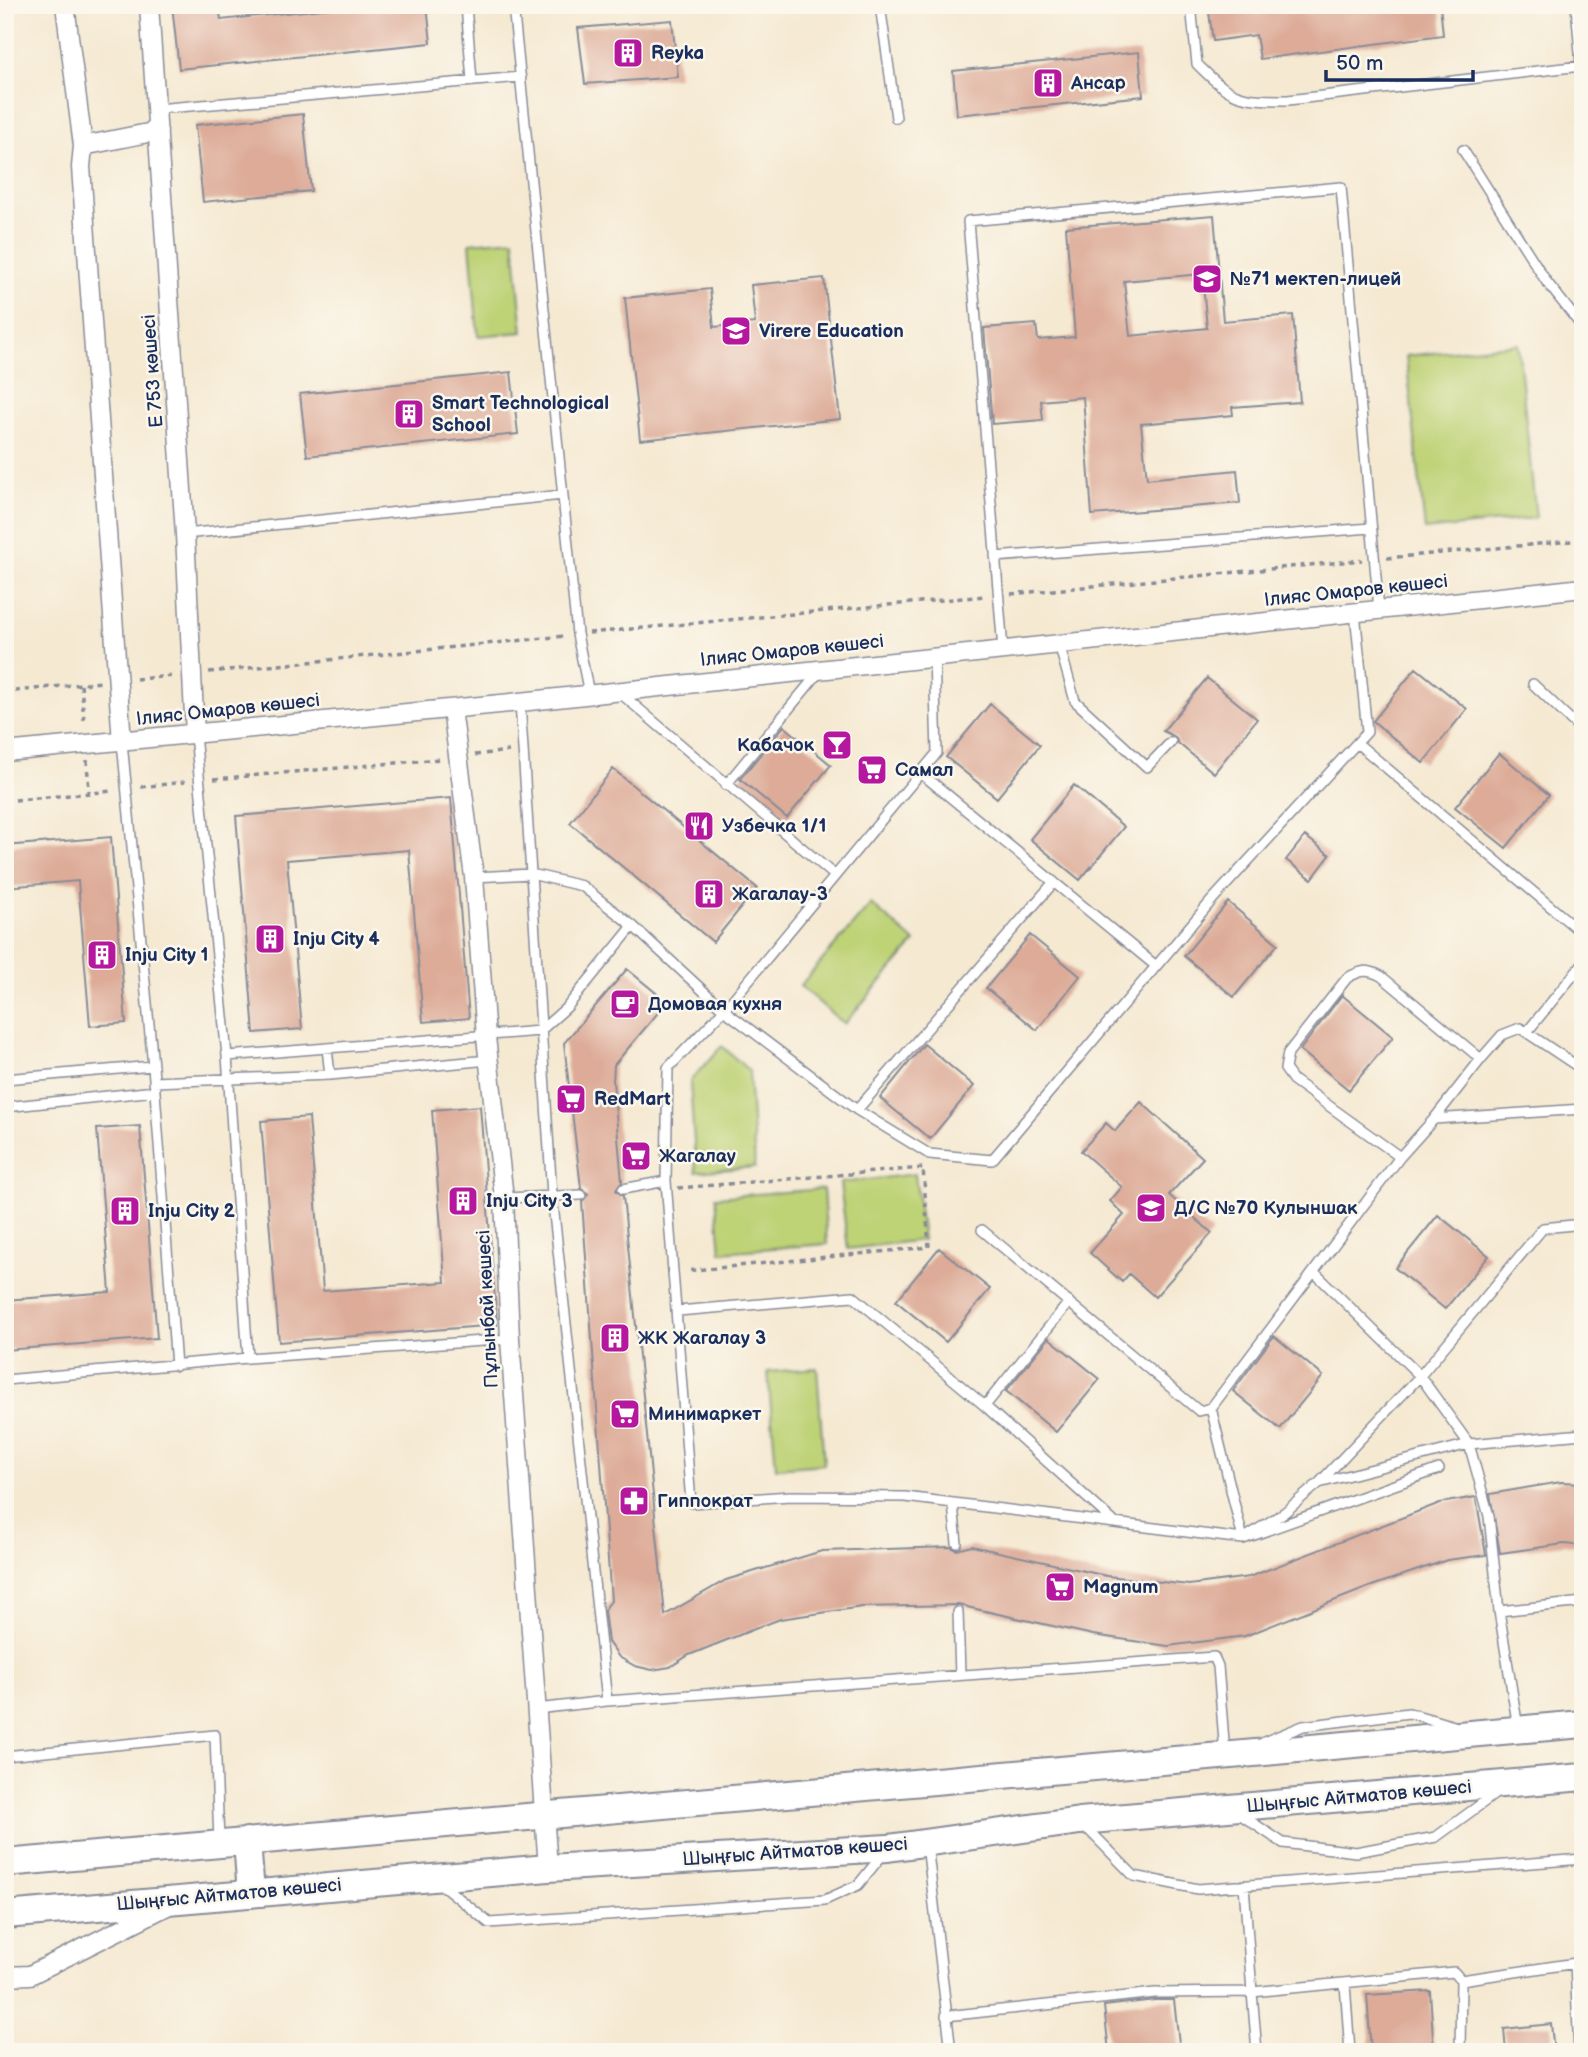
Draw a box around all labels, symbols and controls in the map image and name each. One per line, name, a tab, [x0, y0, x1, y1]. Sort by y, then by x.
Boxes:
building icon: Reyka	[611, 36, 645, 70]
scale bar	[1326, 38, 1472, 82]
place label: Reyka	[651, 42, 704, 65]
text: 50 m	[1336, 51, 1383, 76]
building icon: Ансар	[1031, 66, 1065, 100]
place label: Ансар	[1070, 72, 1126, 95]
school or university icon: №71 мектеп-лицей	[1190, 262, 1224, 296]
place label: №71 мектеп-лицей	[1230, 268, 1401, 291]
street label: Е 753 көшесі	[138, 314, 168, 428]
school or university icon: Virere Education	[719, 314, 753, 348]
place label: Virere Education	[759, 320, 904, 343]
place label: Smart Technological School	[432, 392, 609, 437]
building icon: Smart Technological School	[392, 397, 426, 431]
street label: Ілияс Омаров көшесі	[1263, 570, 1449, 612]
street label: Ілияс Омаров көшесі	[699, 630, 885, 672]
street label: Ілияс Омаров көшесі	[135, 689, 321, 731]
bar icon: Кабачок	[820, 728, 854, 762]
place label: Кабачок	[737, 734, 815, 757]
supermarket icon: Самал	[855, 753, 889, 787]
place label: Самал	[895, 759, 954, 782]
restaurant icon: Узбечка 1/1	[682, 809, 716, 843]
place label: Узбечка 1/1	[722, 815, 826, 838]
building icon: Жагалау-3	[692, 877, 726, 911]
place label: Жагалау-3	[732, 883, 828, 906]
building icon: Inju City 4	[253, 922, 287, 956]
place label: Inju City 4	[293, 928, 380, 951]
building icon: Inju City 1	[85, 938, 119, 972]
place label: Inju City 1	[125, 944, 209, 967]
cafe icon: Домовая кухня	[608, 987, 642, 1021]
place label: Домовая кухня	[648, 993, 782, 1016]
supermarket icon: RedMart	[554, 1082, 588, 1116]
place label: RedMart	[594, 1088, 671, 1111]
supermarket icon: Жагалау	[619, 1139, 653, 1173]
place label: Жагалау	[659, 1145, 736, 1168]
building icon: Inju City 3	[446, 1184, 480, 1218]
place label: Inju City 3	[486, 1190, 573, 1213]
school or university icon: Д/С №70 Кулыншак	[1134, 1191, 1168, 1225]
building icon: Inju City 2	[108, 1194, 142, 1228]
place label: Д/С №70 Кулыншак	[1174, 1197, 1358, 1220]
place label: Inju City 2	[148, 1200, 236, 1223]
street label: Пұлынбай көшесі	[472, 1229, 504, 1389]
building icon: ЖК Жагалау 3	[598, 1321, 632, 1355]
place label: ЖК Жагалау 3	[638, 1327, 766, 1350]
supermarket icon: Минимаркет	[608, 1397, 642, 1431]
place label: Минимаркет	[648, 1403, 761, 1426]
pharmacy icon: Гиппократ	[617, 1484, 651, 1518]
place label: Гиппократ	[657, 1490, 753, 1513]
supermarket icon: Magnum	[1043, 1570, 1077, 1604]
place label: Magnum	[1083, 1576, 1158, 1599]
street label: Шыңғыс Айтматов көшесі	[1245, 1776, 1473, 1818]
street label: Шыңғыс Айтматов көшесі	[681, 1833, 909, 1871]
street label: Шыңғыс Айтматов көшесі	[115, 1874, 343, 1916]

